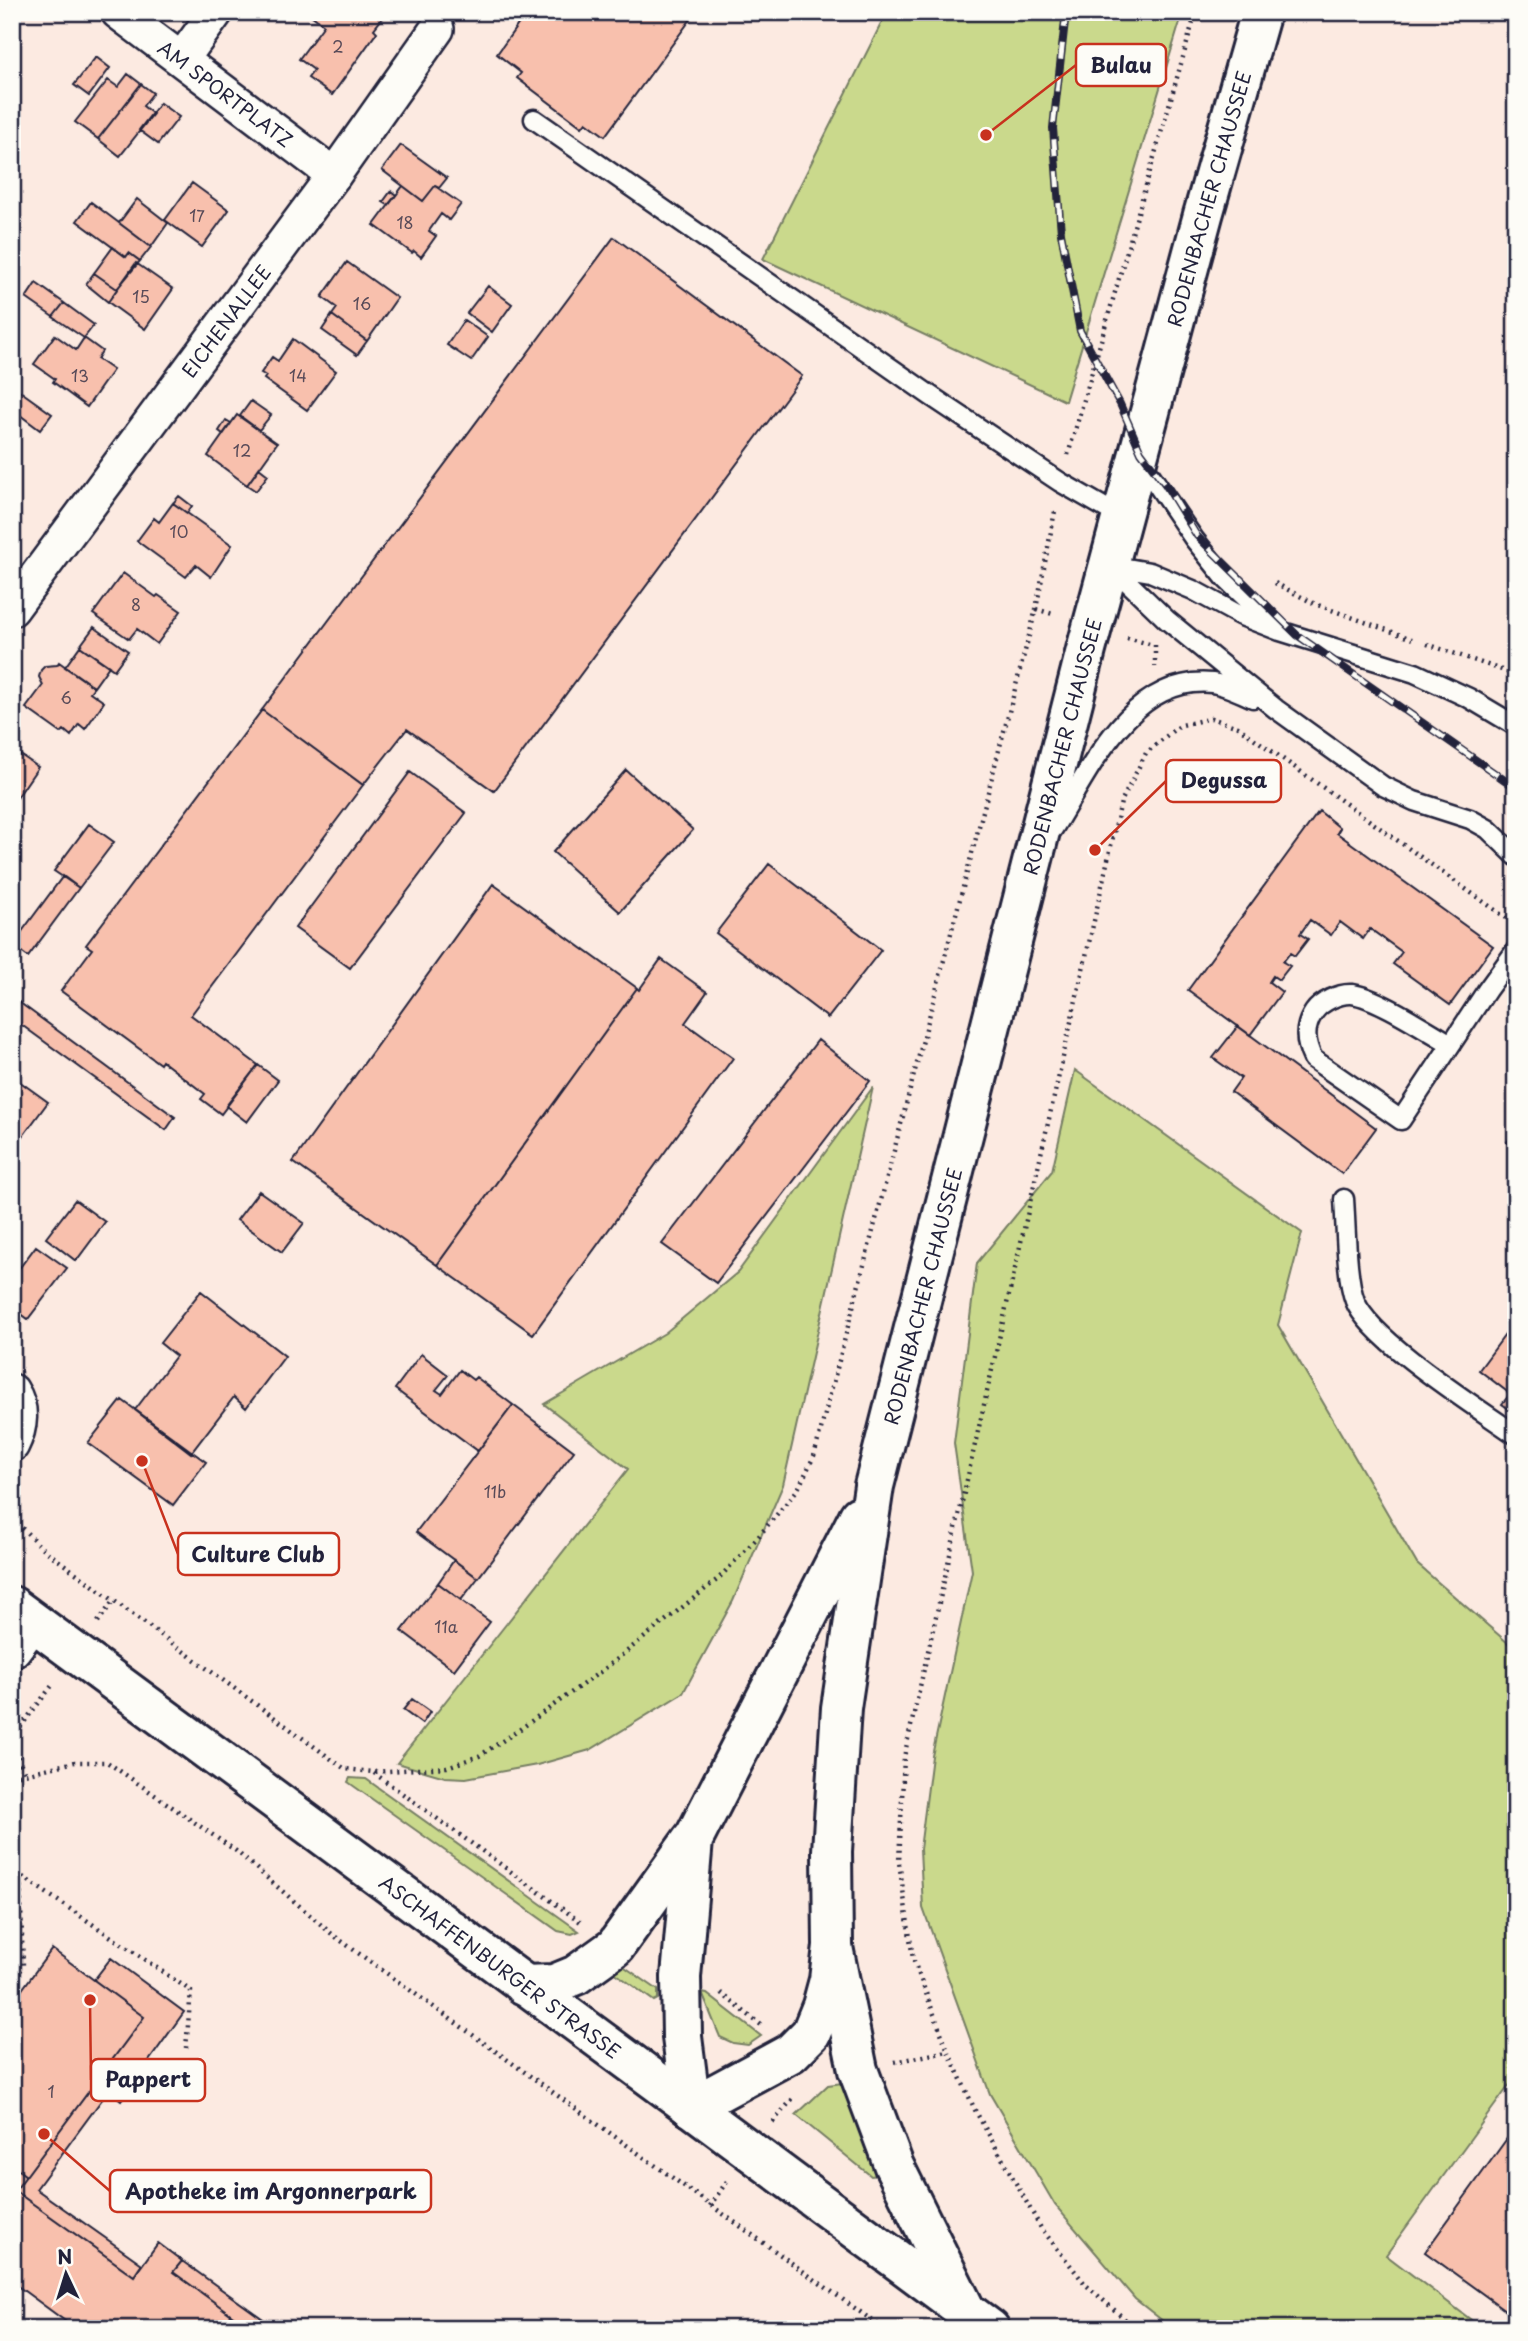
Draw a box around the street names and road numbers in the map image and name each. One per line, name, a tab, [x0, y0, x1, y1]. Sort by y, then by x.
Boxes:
street label: AM SPORTPLATZ	[153, 33, 299, 153]
street label: RODENBACHER CHAUSSEE	[1160, 68, 1257, 330]
street label: EICHENALLEE	[175, 258, 277, 383]
street label: RODENBACHER CHAUSSEE	[1015, 615, 1108, 878]
street label: RODENBACHER CHAUSSEE	[876, 1164, 968, 1428]
street label: ASCHAFFENBURGER STRASSE	[374, 1868, 627, 2065]

